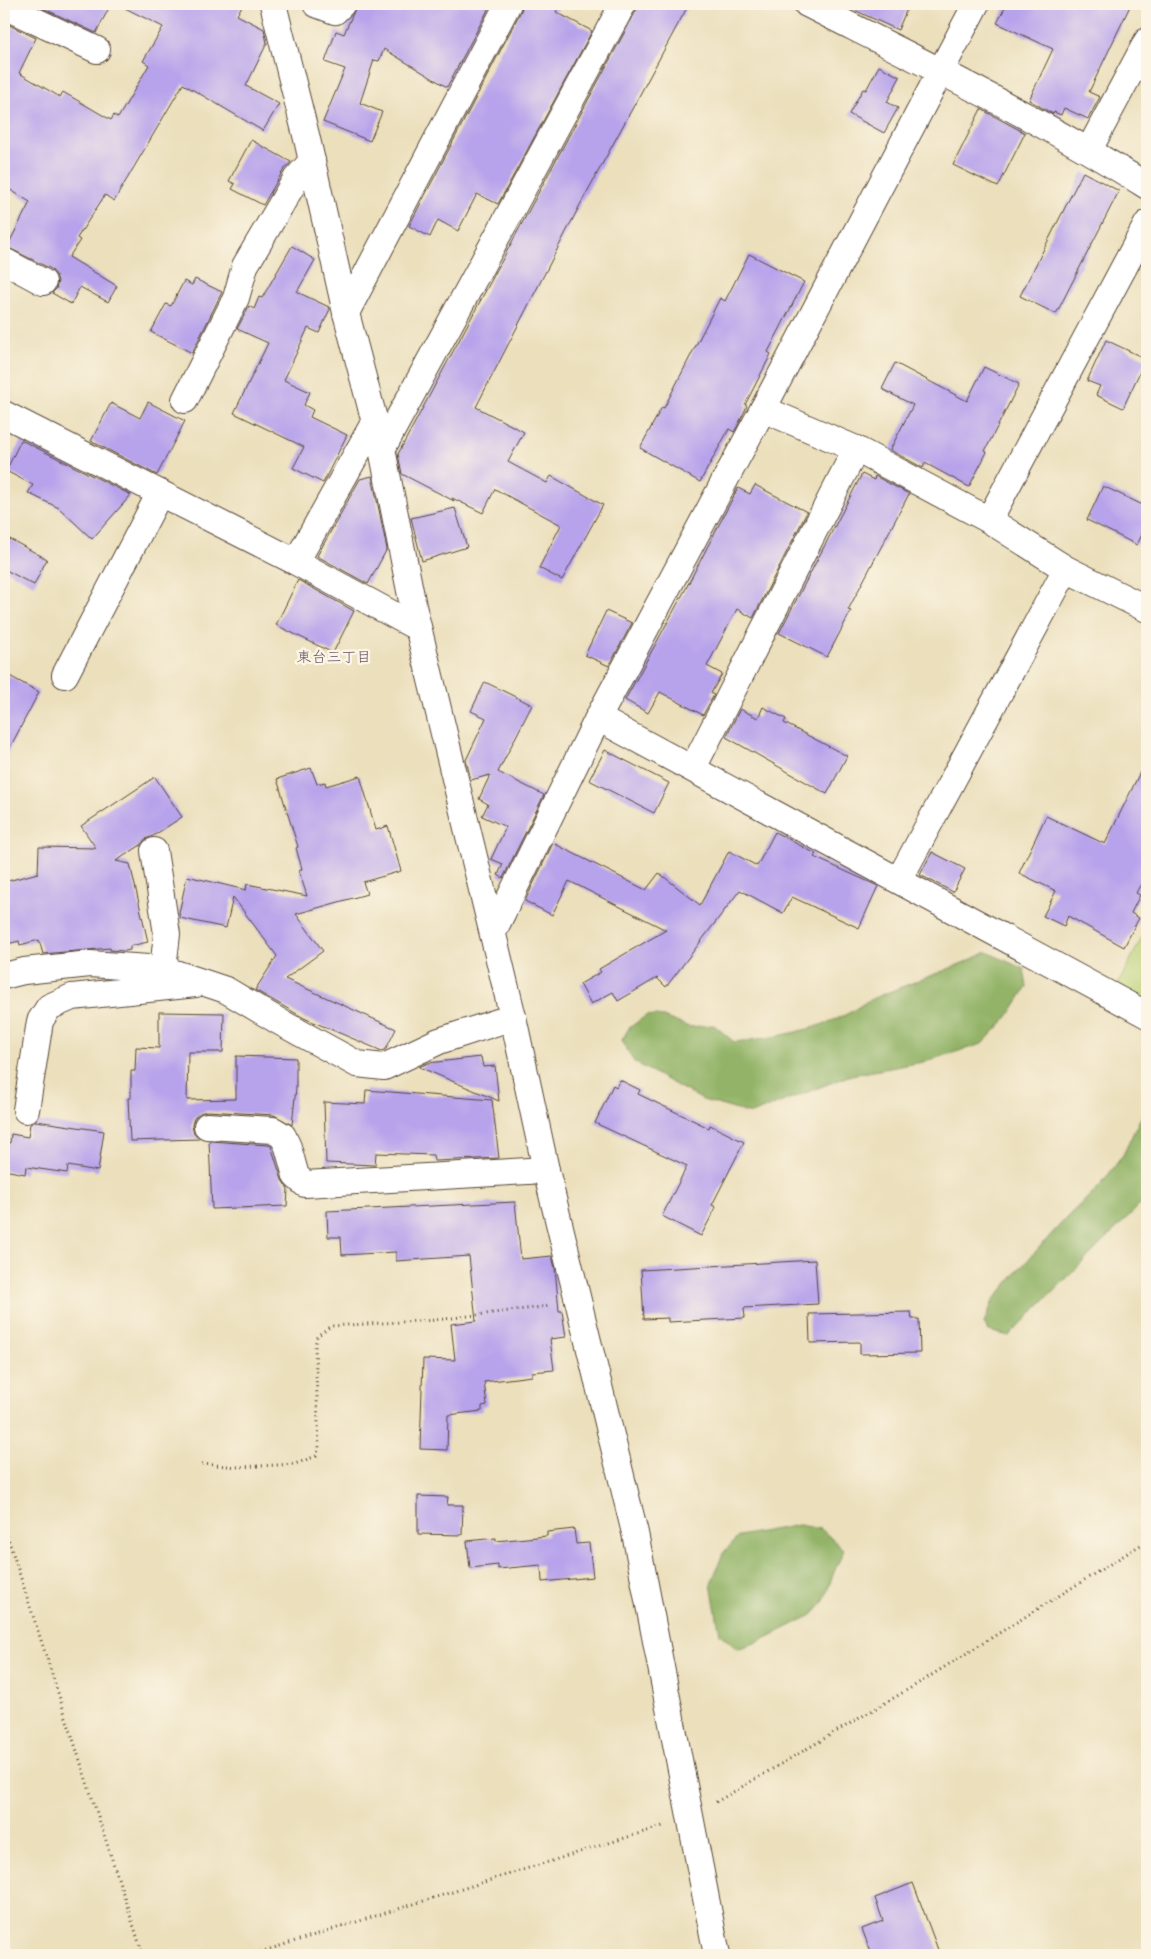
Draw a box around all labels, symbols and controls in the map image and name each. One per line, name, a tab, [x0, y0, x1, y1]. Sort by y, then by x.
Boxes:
district label: 東台三丁目	[296, 646, 372, 670]

